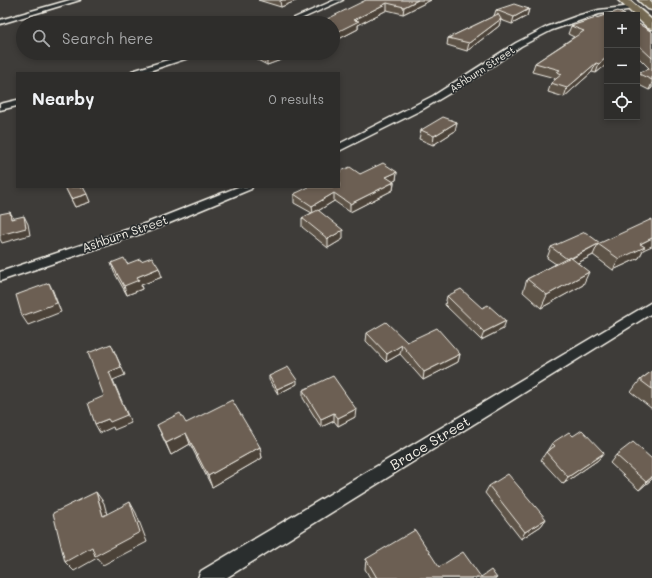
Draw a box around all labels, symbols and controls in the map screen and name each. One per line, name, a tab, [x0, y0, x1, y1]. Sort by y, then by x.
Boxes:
map controls	[604, 12, 640, 120]
button: +	[604, 12, 640, 48]
search box	[16, 16, 340, 60]
icon: search	[30, 27, 52, 49]
text: Search here	[62, 28, 153, 48]
street label: Ashburn Street	[447, 43, 517, 95]
button: −	[604, 48, 640, 84]
button: locate	[604, 84, 640, 120]
text: Nearby	[32, 87, 94, 109]
text: 0 results	[269, 90, 324, 107]
street label: Ashburn Street	[80, 211, 170, 255]
street label: Brace Street	[386, 411, 473, 474]

